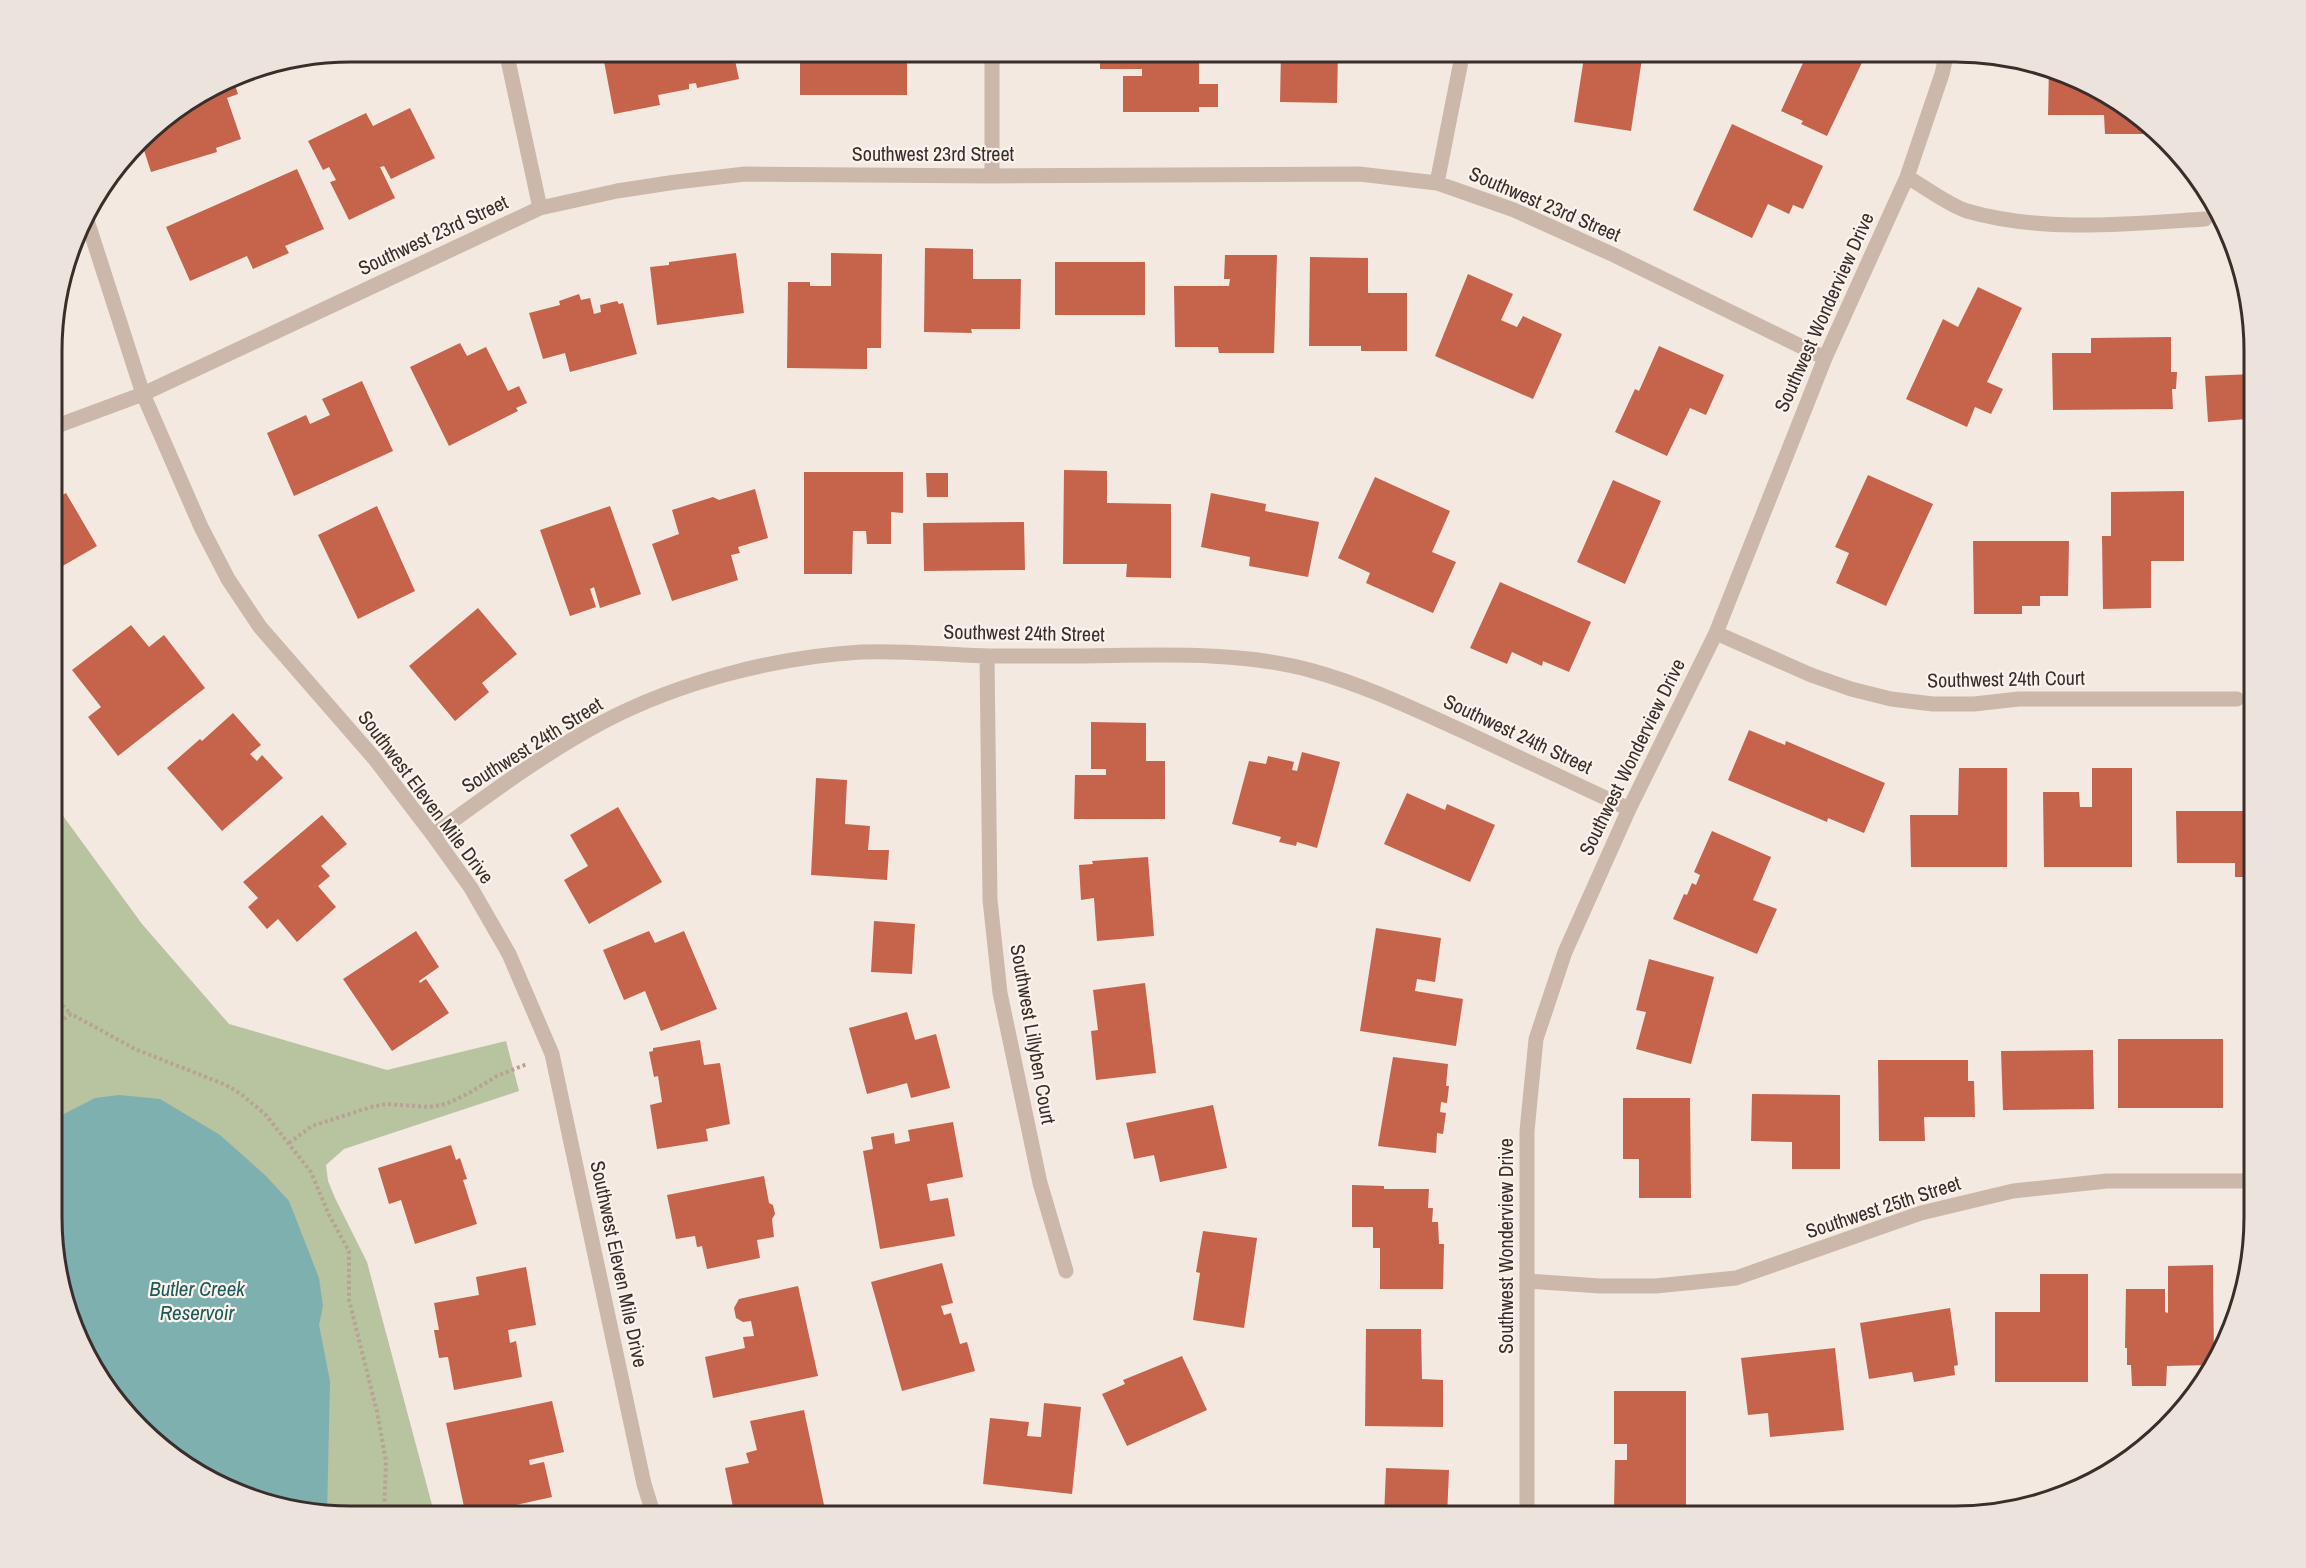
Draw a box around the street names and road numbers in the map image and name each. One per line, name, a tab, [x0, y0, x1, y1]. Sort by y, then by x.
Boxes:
street label: Southwest 23rd Street	[852, 140, 1015, 167]
street label: Southwest 23rd Street	[1465, 159, 1626, 248]
street label: Southwest 23rd Street	[354, 188, 512, 281]
street label: Southwest Wonderview Drive	[1767, 208, 1880, 416]
street label: Southwest 24th Street	[943, 618, 1105, 647]
street label: Southwest Wonderview Drive	[1572, 654, 1691, 860]
street label: Southwest 24th Court	[1927, 664, 2086, 693]
street label: Southwest 24th Street	[1439, 687, 1597, 780]
street label: Southwest 24th Street	[456, 690, 608, 799]
street label: Southwest Eleven Mile Drive	[352, 704, 501, 889]
street label: Southwest Lillyben Court	[1004, 942, 1063, 1126]
street label: Southwest Wonderview Drive	[1492, 1138, 1519, 1354]
street label: Southwest Eleven Mile Drive	[584, 1158, 655, 1370]
street label: Southwest 25th Street	[1802, 1169, 1964, 1244]

